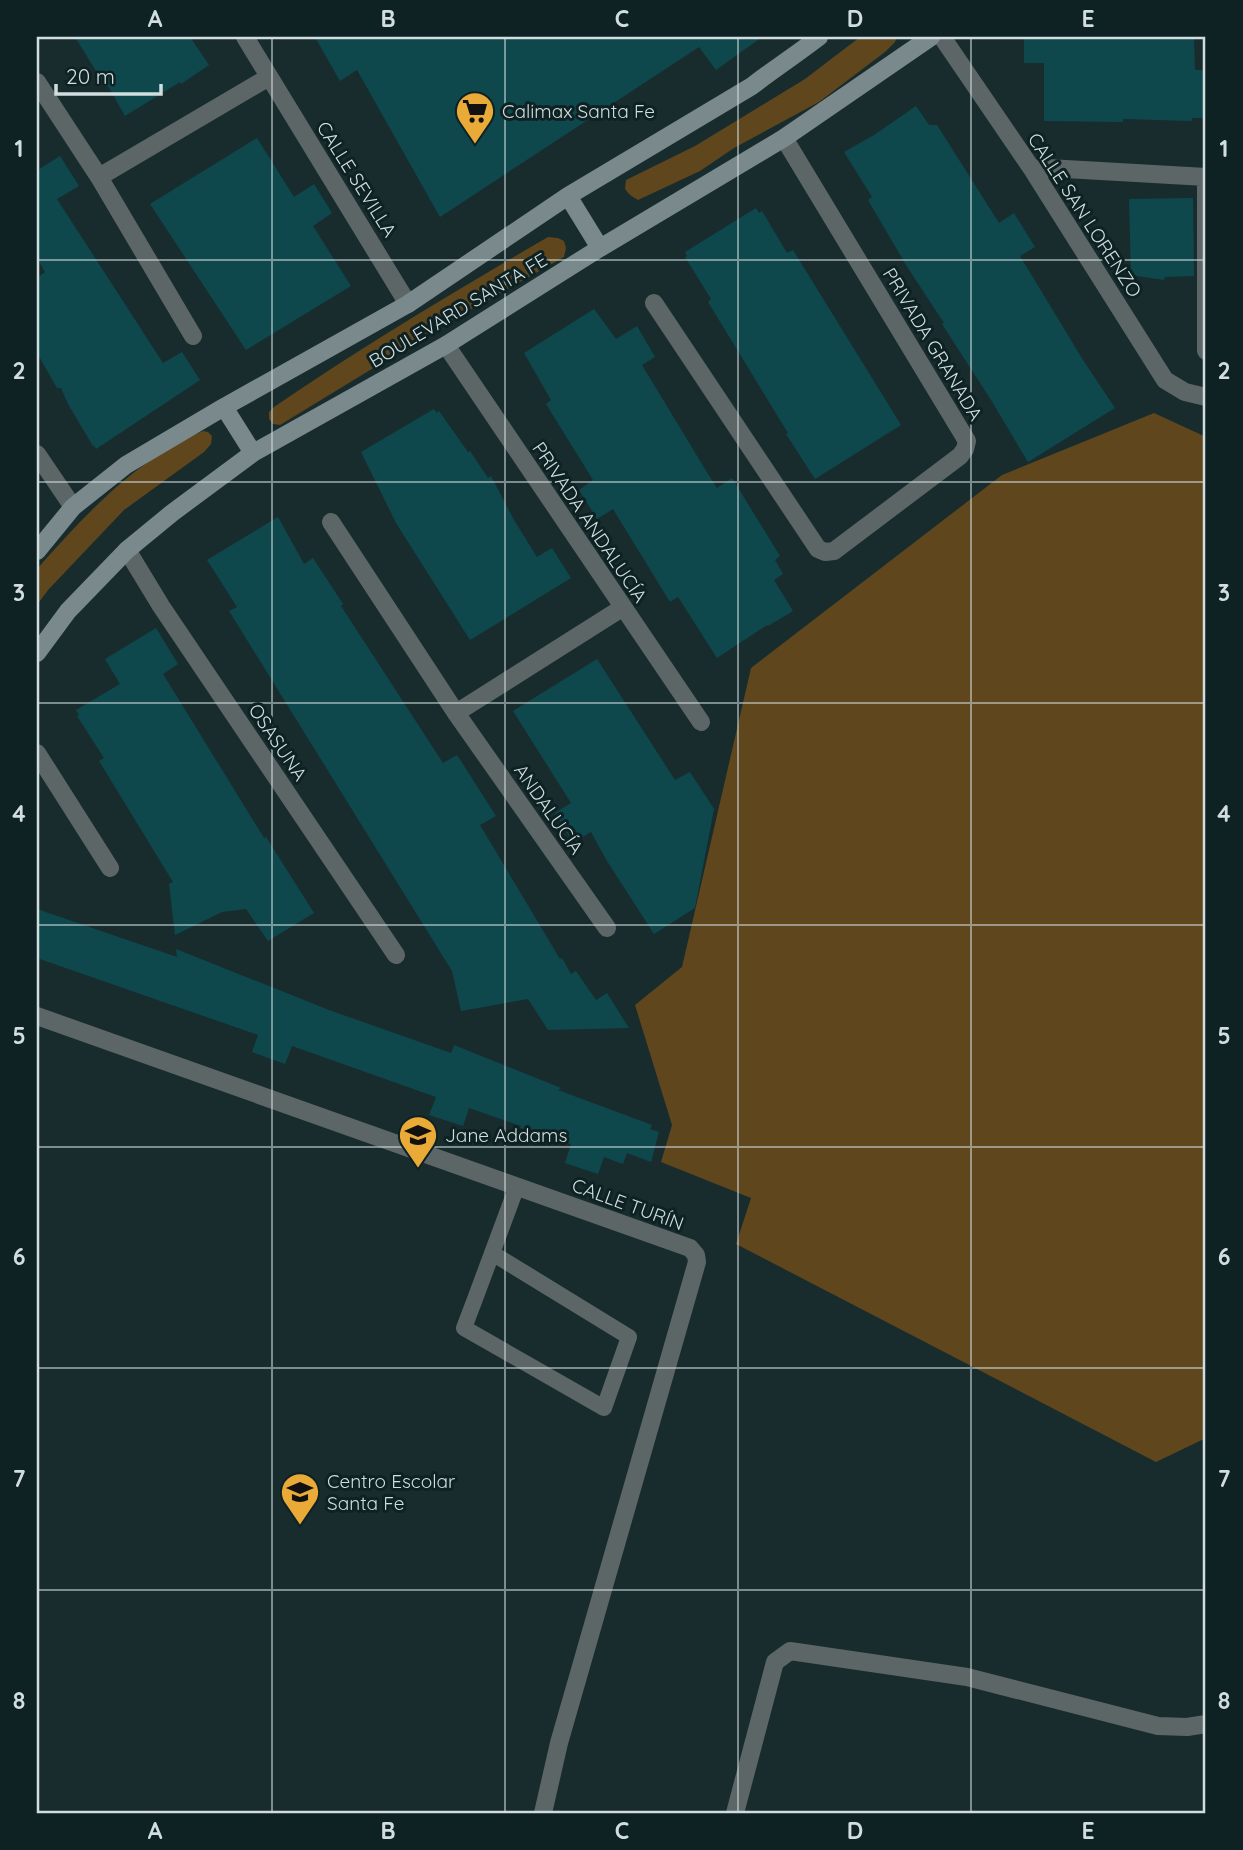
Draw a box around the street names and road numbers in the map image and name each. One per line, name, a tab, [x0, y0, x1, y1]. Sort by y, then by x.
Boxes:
street label: CALLE SEVILLA	[312, 117, 402, 241]
street label: CALLE SAN LORENZO	[1023, 128, 1147, 302]
street label: BOULEVARD SANTA FE	[365, 247, 551, 373]
street label: PRIVADA GRANADA	[878, 263, 988, 425]
street label: PRIVADA ANDALUCÍA	[527, 437, 653, 607]
street label: OSASUNA	[243, 699, 313, 785]
street label: ANDALUCÍA	[509, 759, 589, 859]
street label: CALLE TURÍN	[569, 1173, 687, 1235]

